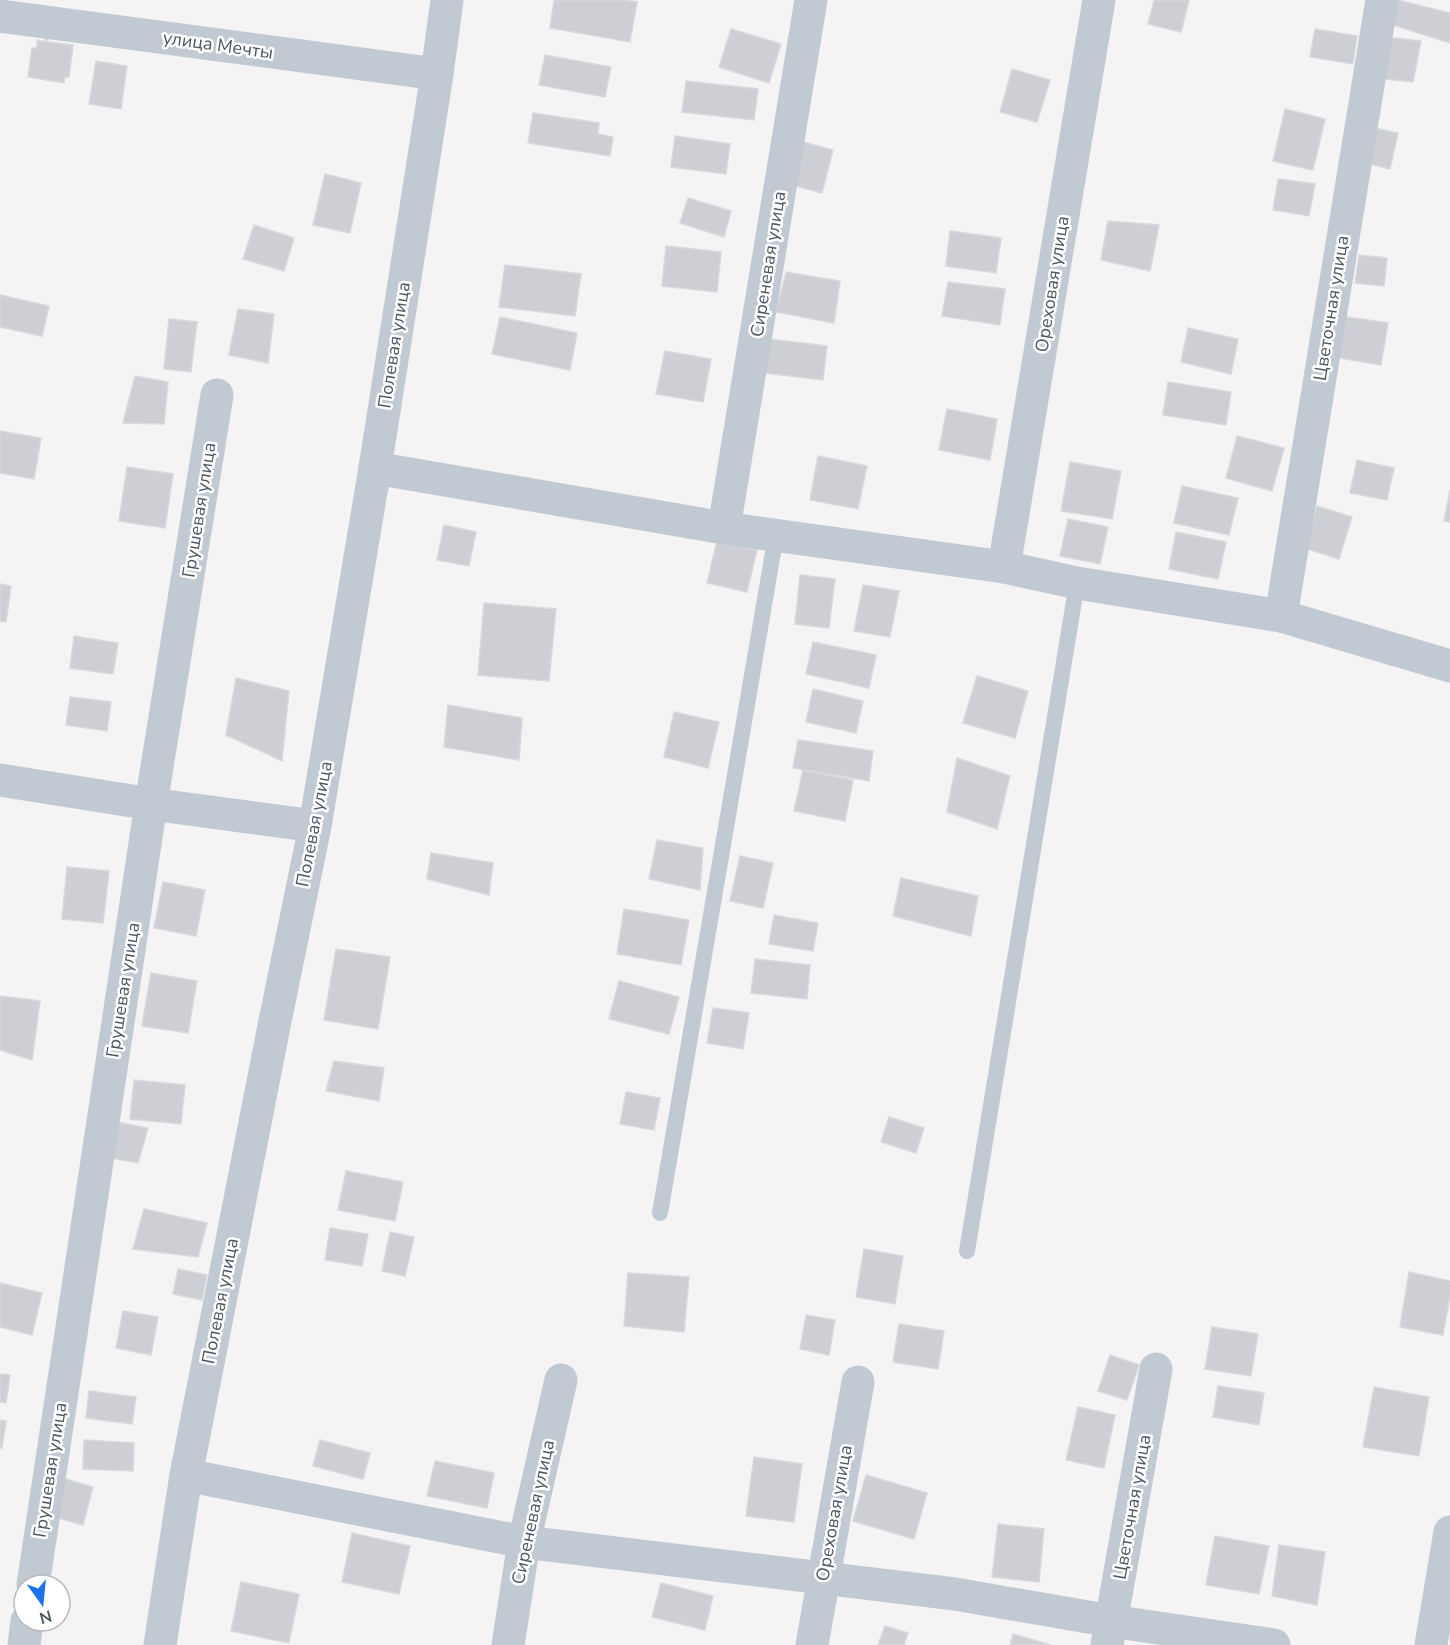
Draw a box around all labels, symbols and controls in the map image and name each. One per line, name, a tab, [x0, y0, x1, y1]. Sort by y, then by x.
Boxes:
street label: улица Мечты	[161, 25, 275, 65]
street label: Сиреневая улица	[745, 189, 791, 339]
street label: Ореховая улица	[1029, 214, 1075, 354]
street label: Цветочная улица	[1308, 234, 1354, 382]
street label: Полевая улица	[372, 280, 416, 410]
street label: Грушевая улица	[176, 441, 222, 579]
street label: Полевая улица	[290, 759, 338, 889]
street label: Грушевая улица	[100, 921, 146, 1059]
street label: Полевая улица	[196, 1236, 244, 1366]
street label: Грушевая улица	[27, 1401, 73, 1539]
street label: Цветочная улица	[1107, 1433, 1157, 1581]
street label: Сиреневая улица	[506, 1437, 560, 1587]
street label: Ореховая улица	[810, 1443, 858, 1583]
north arrow	[12, 1573, 72, 1633]
text: N	[37, 1604, 54, 1629]

